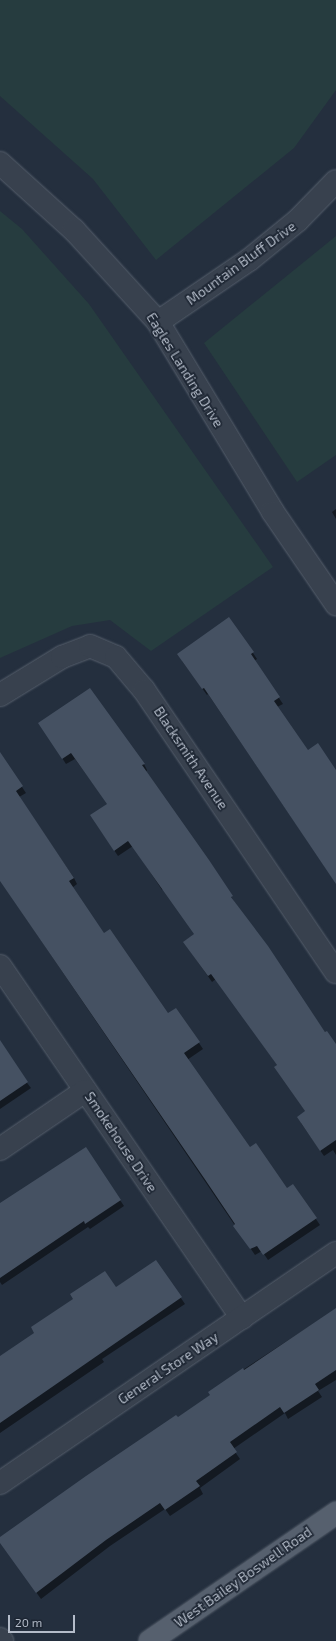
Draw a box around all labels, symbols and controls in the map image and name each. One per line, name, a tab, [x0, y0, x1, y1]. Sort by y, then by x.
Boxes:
street label: Mountain Bluff Drive	[183, 218, 299, 308]
street label: Eagles Landing Drive	[143, 310, 227, 430]
street label: Blacksmith Avenue	[150, 703, 232, 813]
street label: Smokehouse Drive	[81, 1089, 161, 1195]
street label: General Store Way	[114, 1328, 222, 1408]
street label: West Bailey Boswell Road	[171, 1523, 315, 1631]
scale bar	[10, 1607, 77, 1633]
text: 20 m	[15, 1615, 42, 1629]

